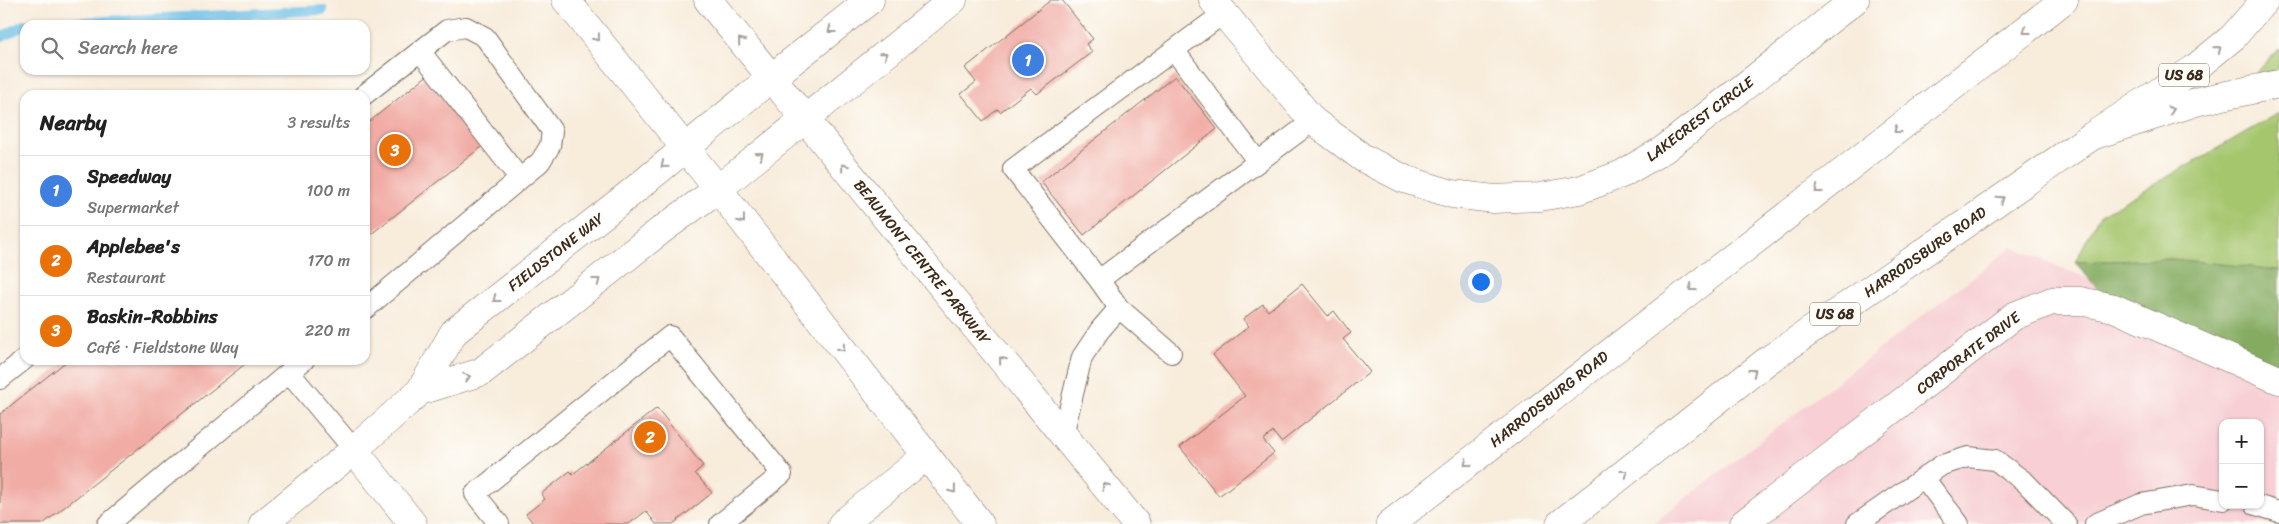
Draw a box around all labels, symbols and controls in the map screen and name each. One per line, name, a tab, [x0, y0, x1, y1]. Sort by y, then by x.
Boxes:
search box	[20, 20, 370, 75]
one-way arrow	[827, 24, 837, 33]
one-way arrow	[2022, 25, 2032, 34]
text: Search here	[78, 31, 178, 64]
one-way arrow	[591, 32, 599, 41]
icon: search	[38, 34, 66, 62]
one-way arrow	[738, 37, 747, 47]
pin: 1	[1012, 41, 1044, 79]
one-way arrow	[2213, 45, 2222, 54]
one-way arrow	[878, 53, 887, 61]
road number: US 68	[2159, 64, 2209, 86]
street label: LAKECREST CIRCLE	[1640, 68, 1761, 169]
text: Nearby	[40, 104, 106, 142]
one-way arrow	[2167, 105, 2175, 115]
text: 3 results	[287, 108, 350, 137]
one-way arrow	[1894, 124, 1903, 132]
pin: 3	[379, 131, 411, 169]
one-way arrow	[754, 152, 763, 160]
text: Speedway	[87, 160, 171, 193]
one-way arrow	[661, 160, 670, 169]
one-way arrow	[841, 164, 849, 173]
street label: BEAUMONT CENTRE PARKWAY	[847, 174, 998, 352]
text: 1	[53, 176, 59, 205]
text: 100 m	[306, 176, 350, 205]
one-way arrow	[1815, 185, 1824, 193]
text: Supermarket	[87, 193, 179, 222]
one-way arrow	[1995, 196, 2005, 205]
street label: HARRODSBURG ROAD	[1858, 200, 1992, 304]
street label: FIELDSTONE WAY	[502, 205, 610, 298]
one-way arrow	[736, 214, 744, 223]
text: Applebee's	[87, 230, 180, 263]
text: 2	[51, 246, 61, 275]
text: 170 m	[307, 246, 350, 275]
text: Restaurant	[87, 263, 166, 292]
your location	[1468, 269, 1494, 295]
one-way arrow	[591, 278, 600, 286]
one-way arrow	[1689, 282, 1698, 290]
one-way arrow	[493, 294, 502, 302]
text: Baskin-Robbins	[87, 300, 218, 333]
road number: US 68	[1810, 302, 1860, 326]
street label: CORPORATE DRIVE	[1910, 304, 2027, 401]
text: 3	[52, 316, 60, 345]
text: 220 m	[305, 316, 350, 345]
text: Café · Fieldstone Way	[87, 333, 238, 362]
one-way arrow	[836, 342, 845, 352]
street label: HARRODSBURG ROAD	[1484, 344, 1614, 454]
one-way arrow	[999, 357, 1008, 366]
one-way arrow	[1747, 370, 1756, 378]
one-way arrow	[462, 372, 471, 382]
pin: 2	[634, 418, 666, 456]
map controls	[2219, 419, 2264, 509]
button: +	[2219, 419, 2264, 464]
one-way arrow	[1464, 457, 1473, 466]
button: −	[2219, 464, 2264, 509]
one-way arrow	[1619, 470, 1628, 478]
one-way arrow	[1101, 483, 1110, 492]
one-way arrow	[947, 484, 955, 493]

